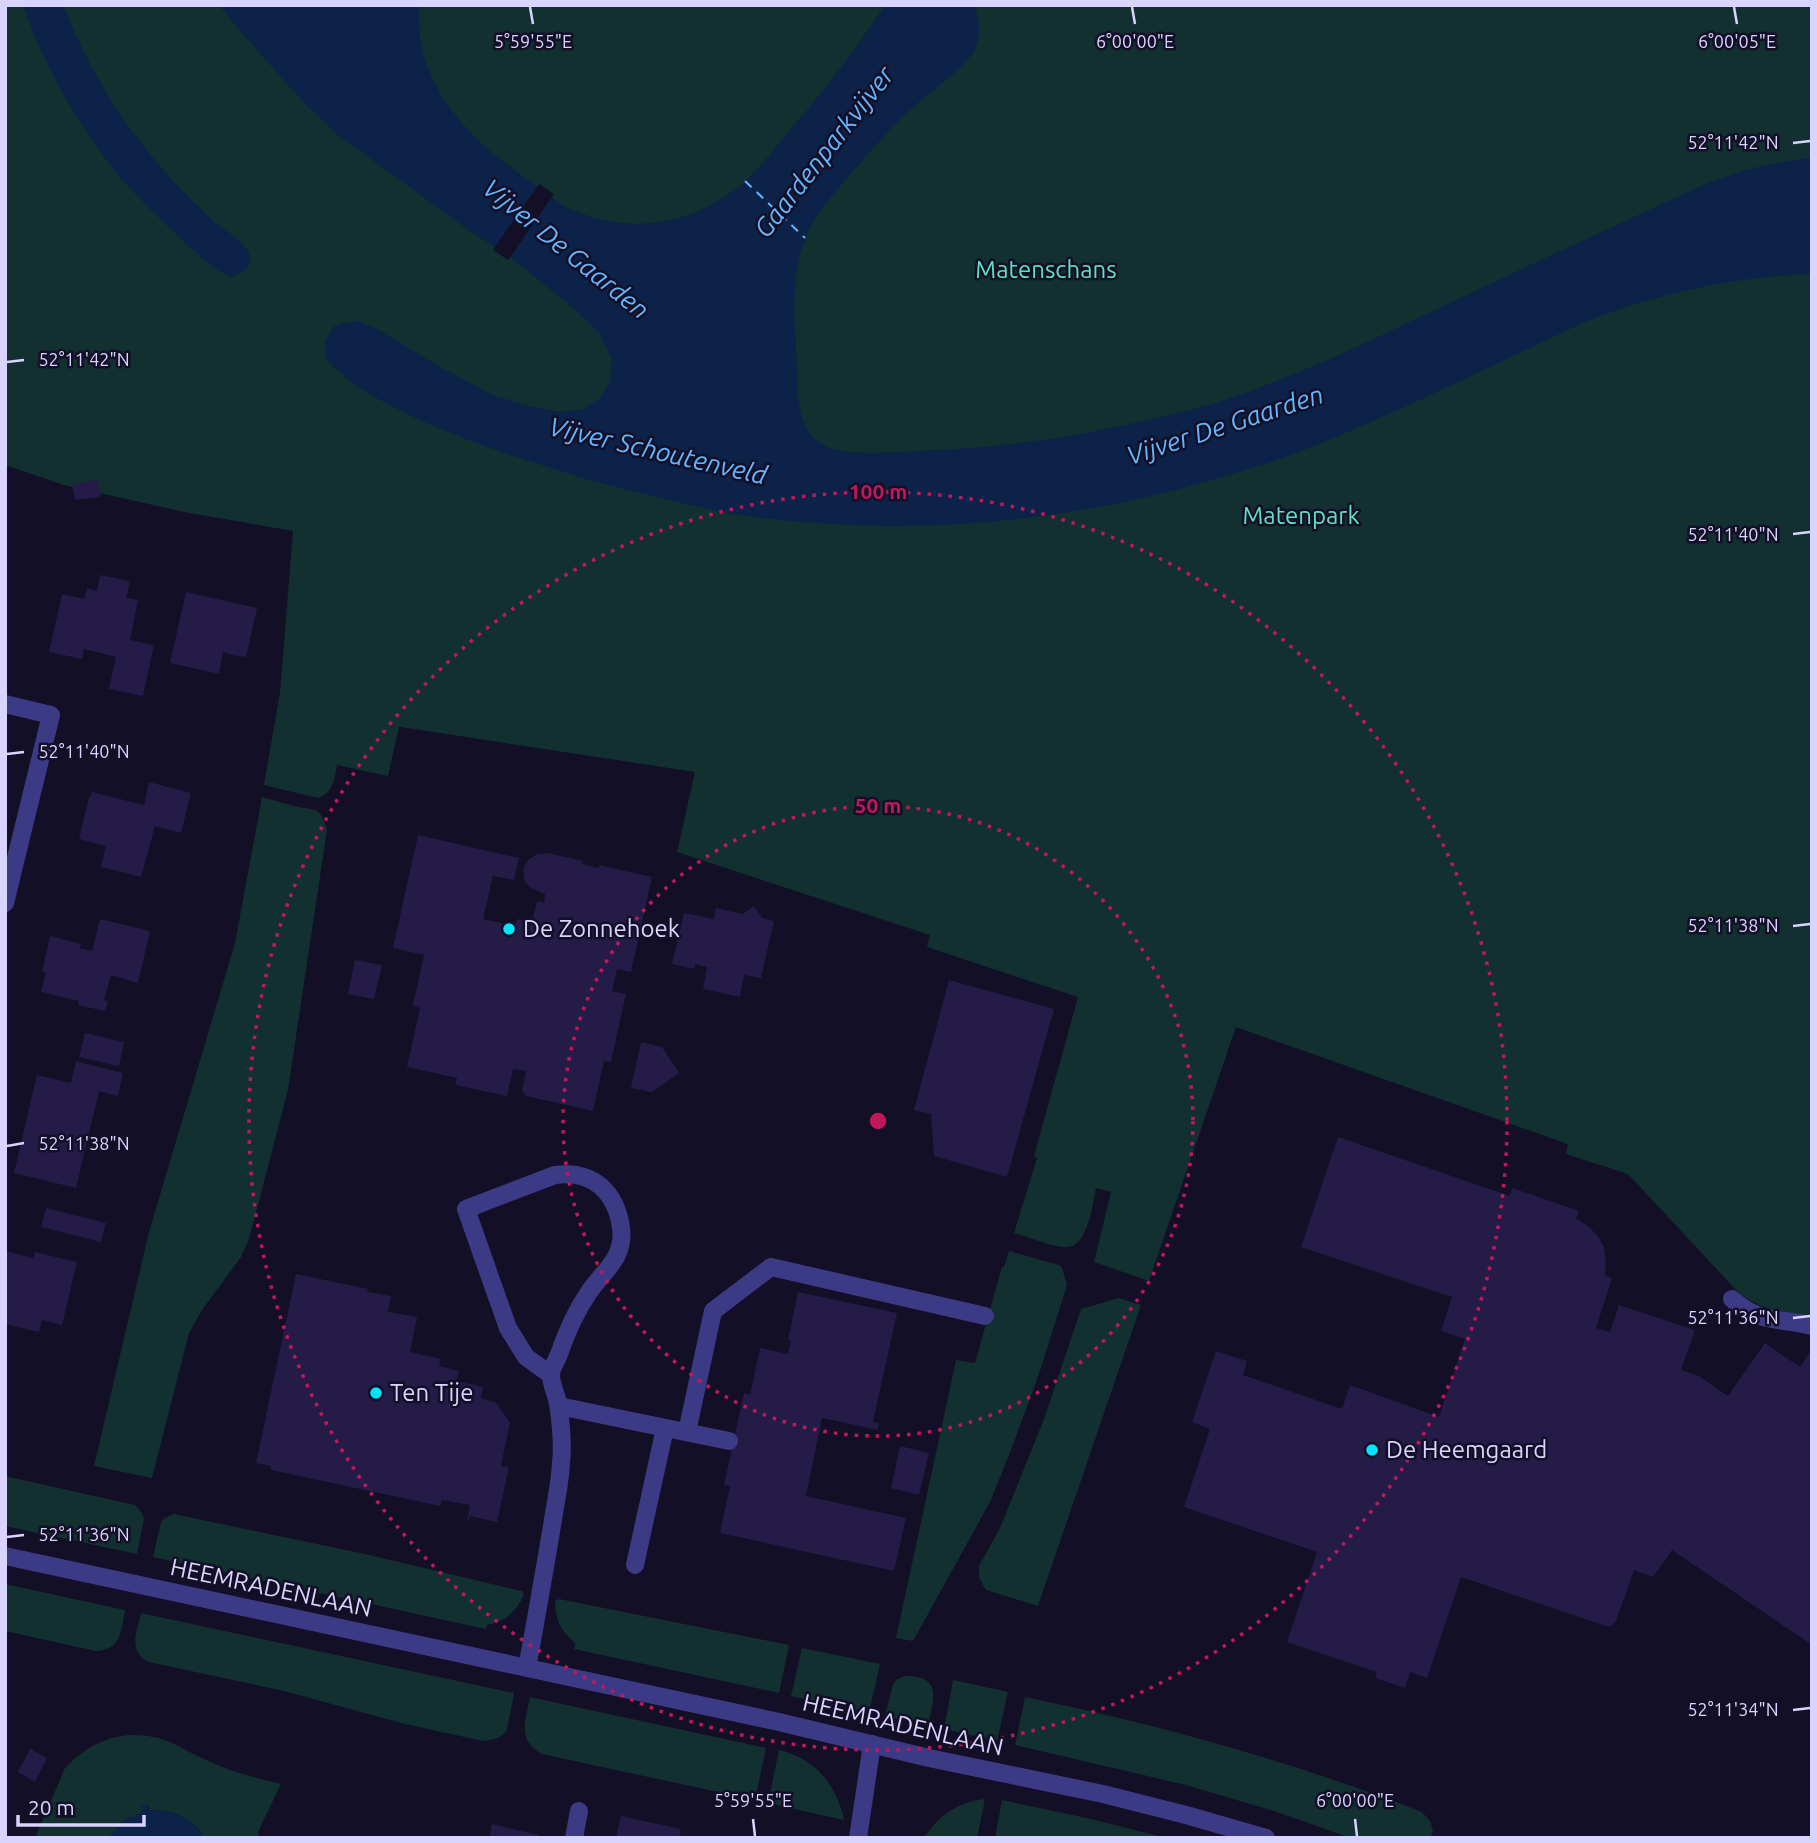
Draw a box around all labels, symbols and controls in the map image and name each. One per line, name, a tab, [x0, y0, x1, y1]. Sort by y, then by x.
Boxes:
text: 5°59'55"E	[494, 31, 572, 51]
text: 6°00'00"E	[1096, 31, 1174, 51]
text: 6°00'05"E	[1698, 31, 1776, 51]
water label: Gaardenparkvijver	[748, 60, 900, 243]
text: 52°11'42"N	[1687, 132, 1779, 152]
water label: Vijver De Gaarden	[478, 173, 655, 324]
park label: Matenschans	[975, 256, 1117, 283]
text: 52°11'42"N	[38, 349, 130, 369]
water label: Vijver De Gaarden	[1123, 379, 1327, 470]
water label: Vijver Schoutenveld	[546, 411, 771, 490]
text: 100 m	[849, 479, 907, 503]
park label: Matenpark	[1242, 502, 1360, 529]
text: 52°11'40"N	[1687, 524, 1779, 544]
text: 52°11'40"N	[38, 741, 130, 761]
text: 50 m	[855, 793, 901, 817]
place label: De Zonnehoek	[523, 915, 680, 942]
text: 52°11'38"N	[1687, 915, 1779, 935]
marker: De Zonnehoek	[501, 921, 517, 937]
centre of rings	[866, 1109, 890, 1133]
text: 52°11'38"N	[38, 1133, 130, 1153]
text: 52°11'36"N	[1687, 1307, 1779, 1327]
place label: Ten Tije	[390, 1379, 473, 1406]
marker: Ten Tije	[368, 1385, 384, 1401]
place label: De Heemgaard	[1386, 1436, 1547, 1463]
marker: De Heemgaard	[1364, 1442, 1380, 1458]
text: 52°11'36"N	[38, 1524, 130, 1544]
street label: HEEMRADENLAAN	[168, 1553, 374, 1622]
street label: HEEMRADENLAAN	[800, 1688, 1006, 1761]
text: 52°11'34"N	[1687, 1699, 1779, 1719]
scale bar	[18, 1784, 144, 1828]
text: 5°59'55"E	[714, 1790, 792, 1810]
text: 6°00'00"E	[1316, 1790, 1394, 1810]
text: 20 m	[28, 1795, 75, 1819]

